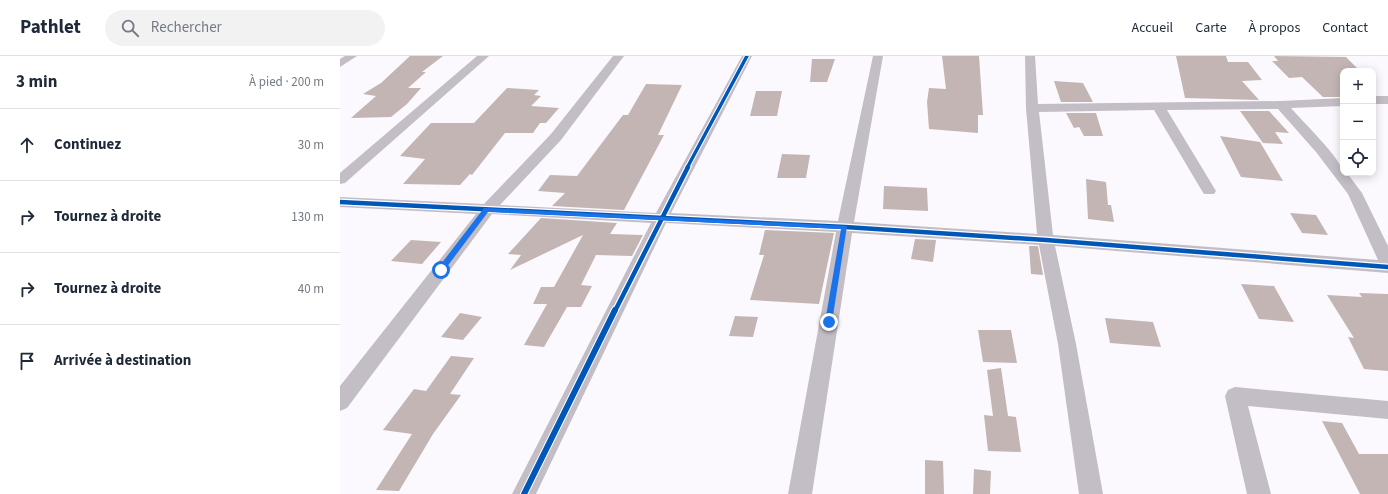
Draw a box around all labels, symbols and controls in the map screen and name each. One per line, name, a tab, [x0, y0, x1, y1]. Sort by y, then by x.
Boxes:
search box	[105, 10, 385, 46]
text: Pathlet	[20, 14, 81, 41]
icon: search	[119, 17, 141, 39]
text: Rechercher	[151, 17, 222, 38]
text: Accueil	[1132, 18, 1173, 38]
text: Carte	[1195, 18, 1227, 38]
text: À propos	[1249, 18, 1300, 38]
text: Contact	[1322, 18, 1368, 38]
map controls	[1340, 68, 1376, 176]
button: +	[1340, 68, 1376, 104]
text: 3 min	[16, 70, 57, 94]
text: À pied · 200 m	[249, 73, 324, 91]
button: −	[1340, 104, 1376, 140]
icon: ahead	[16, 134, 38, 156]
text: Continuez	[54, 134, 121, 155]
text: 30 m	[298, 136, 324, 154]
button: locate	[1340, 140, 1376, 176]
icon: right	[16, 206, 38, 228]
text: Tournez à droite	[54, 206, 161, 227]
text: 130 m	[291, 208, 324, 226]
route start	[432, 261, 450, 279]
icon: right	[16, 278, 38, 300]
text: Tournez à droite	[54, 278, 161, 299]
text: 40 m	[298, 280, 324, 298]
route end	[820, 313, 838, 331]
icon: arrive	[16, 350, 38, 372]
text: Arrivée à destination	[54, 350, 191, 371]

